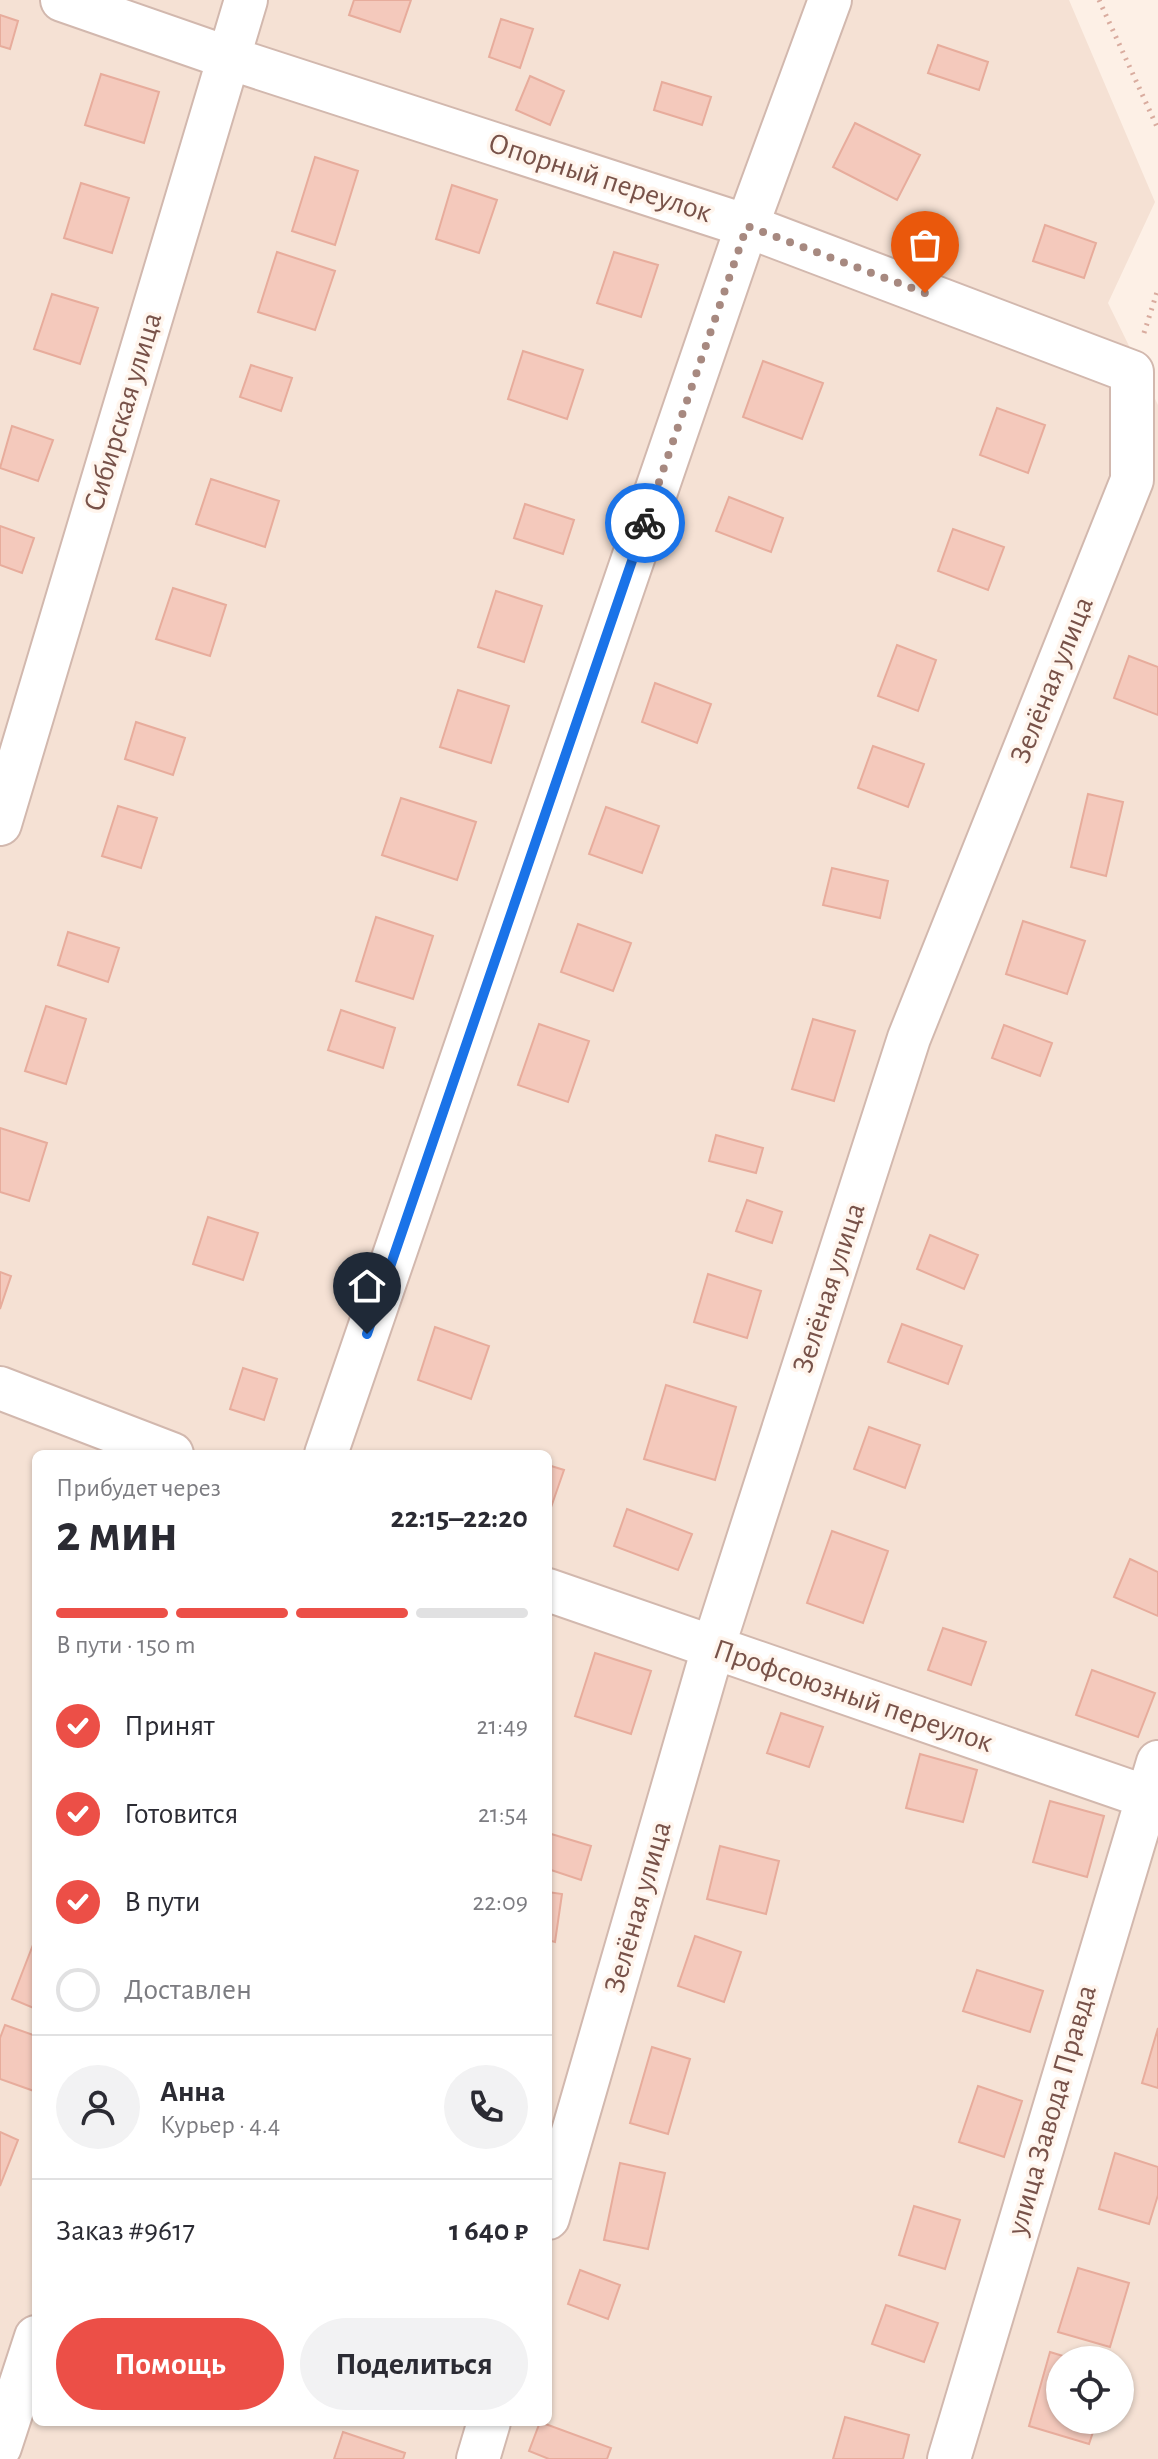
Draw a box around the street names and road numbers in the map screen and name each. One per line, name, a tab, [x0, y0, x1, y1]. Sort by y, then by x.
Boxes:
street label: Опорный переулок	[485, 128, 716, 228]
street label: Сибирская улица	[78, 309, 168, 515]
street label: Зелёная улица	[1005, 592, 1099, 768]
street label: Зелёная улица	[787, 1199, 871, 1377]
street label: Профсоюзный переулок	[709, 1634, 997, 1758]
street label: Зелёная улица	[599, 1818, 677, 1996]
street label: улица Завода Правда	[1002, 1982, 1102, 2239]

